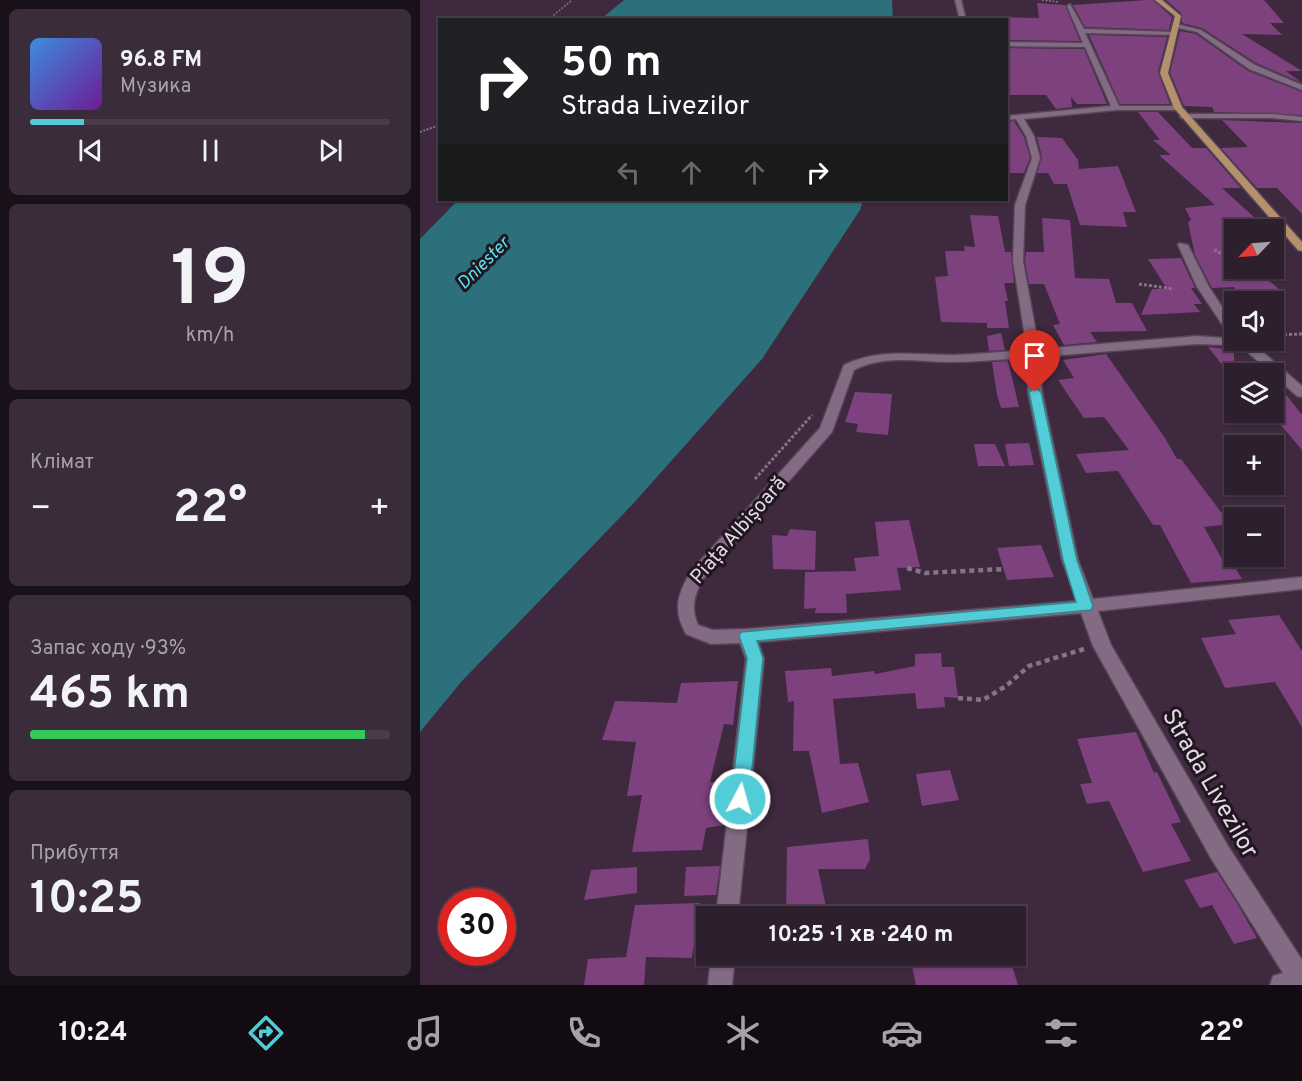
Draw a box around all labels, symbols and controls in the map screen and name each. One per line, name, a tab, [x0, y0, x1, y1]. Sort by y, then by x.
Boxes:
text: 50 m	[561, 38, 662, 91]
icon: right	[462, 42, 540, 120]
text: 96.8 FM	[120, 47, 202, 74]
text: Музика	[120, 74, 191, 100]
text: Strada Livezilor	[561, 90, 749, 124]
icon: previous	[74, 134, 107, 167]
icon: pause	[194, 134, 227, 167]
icon: next	[314, 134, 347, 167]
icon: left	[612, 156, 645, 189]
icon: ahead	[675, 156, 708, 189]
icon: ahead	[738, 156, 771, 189]
icon: right	[801, 156, 834, 189]
north arrow	[1224, 219, 1284, 279]
map controls	[1224, 219, 1284, 567]
water label: Dniester	[453, 231, 517, 295]
text: 19	[170, 234, 250, 333]
button: sound	[1224, 291, 1284, 351]
text: km/h	[186, 323, 234, 349]
pin	[1009, 330, 1060, 392]
icon: arrive	[1018, 339, 1051, 372]
button: layers	[1224, 363, 1284, 423]
button: +	[1224, 435, 1284, 495]
text: Клімат	[30, 450, 94, 476]
street label: Piața Albișoară	[685, 472, 793, 590]
text: 22°	[173, 481, 247, 538]
text: −	[30, 489, 51, 531]
text: +	[369, 489, 390, 531]
button: −	[1224, 507, 1284, 567]
text: Запас ходу · 93%	[30, 636, 186, 662]
text: 465 km	[30, 667, 190, 724]
street label: Strada Livezilor	[1154, 704, 1264, 864]
position arrow	[708, 767, 772, 831]
text: Прибуття	[30, 841, 119, 867]
text: 10:25	[30, 872, 144, 929]
speed limit sign: 30	[438, 888, 516, 966]
text: 10:25 · 1 хв · 240 m	[769, 922, 953, 949]
icon: directions	[245, 1012, 287, 1054]
icon: music	[404, 1012, 446, 1054]
icon: phone	[563, 1012, 605, 1054]
icon: climate	[722, 1012, 764, 1054]
icon: car	[881, 1012, 923, 1054]
icon: filters	[1040, 1012, 1082, 1054]
text: 10:24	[59, 1016, 128, 1050]
text: 22°	[1199, 1016, 1243, 1050]

